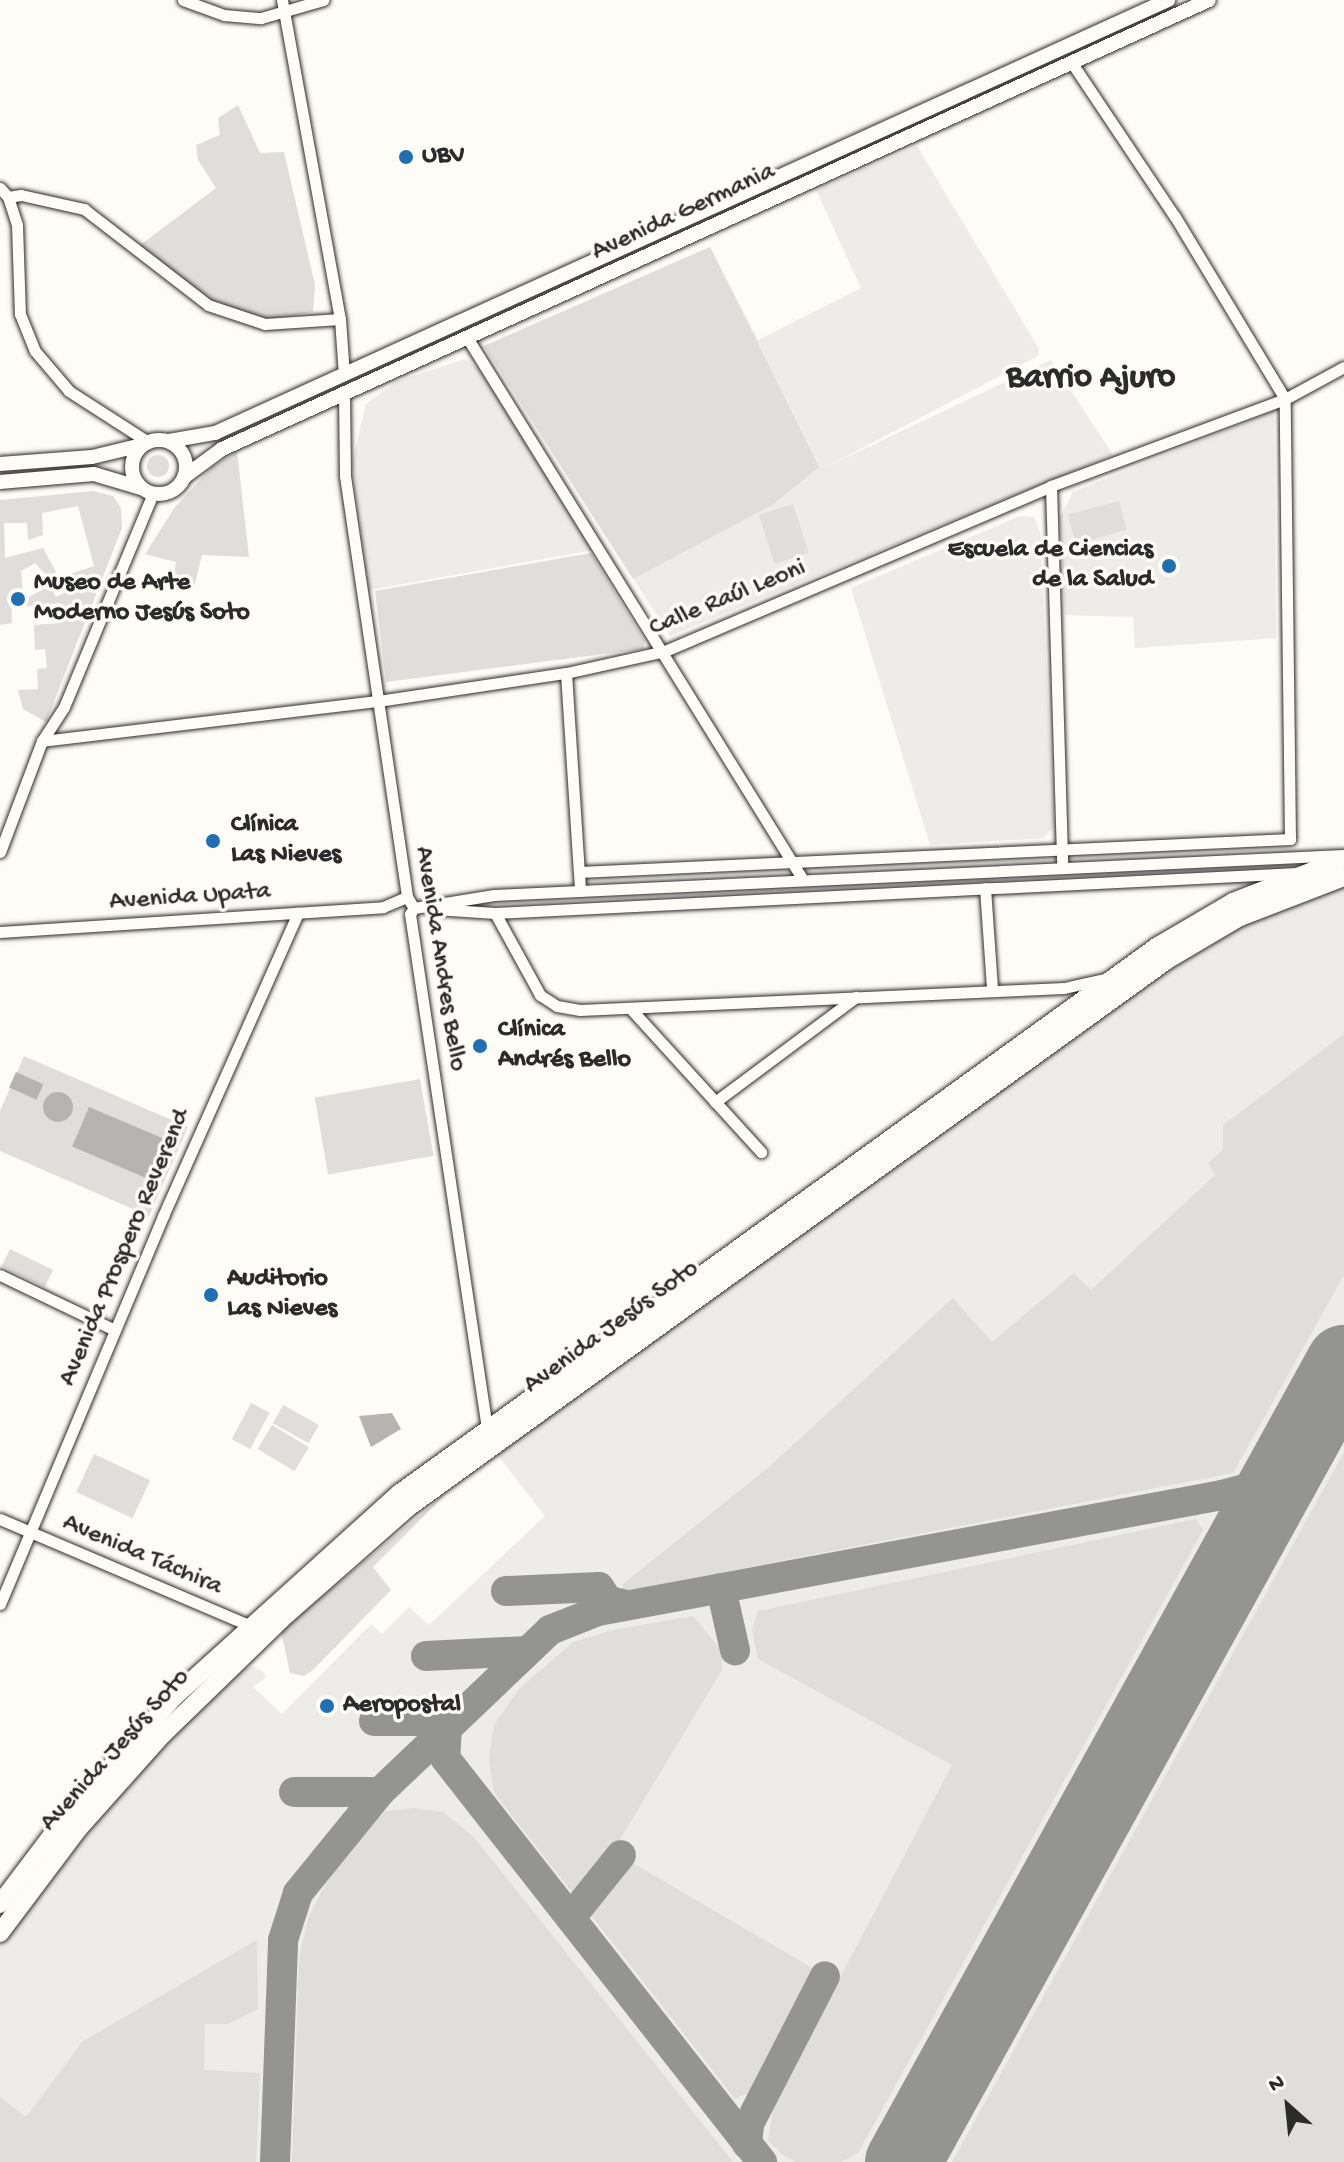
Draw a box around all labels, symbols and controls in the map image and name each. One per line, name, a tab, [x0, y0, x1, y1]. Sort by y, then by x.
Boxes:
place label: UBV	[422, 141, 465, 173]
marker: UBV	[397, 148, 415, 166]
street label: Avenida Germania	[588, 157, 780, 269]
district label: Barrio Ajuro	[1007, 360, 1175, 400]
place label: Escuela de Ciencias de la Salud	[948, 535, 1153, 596]
street label: Calle Raúl Leoni	[645, 553, 811, 645]
marker: Escuela de Ciencias de la Salud	[1160, 557, 1178, 575]
place label: Museo de Arte Moderno Jesús Soto	[34, 568, 250, 630]
marker: Museo de Arte Moderno Jesús Soto	[9, 590, 27, 608]
place label: Clínica Las Nieves	[231, 810, 341, 872]
marker: Clínica Las Nieves	[202, 830, 224, 852]
street label: Avenida Andres Bello	[406, 844, 472, 1074]
street label: Avenida Upata	[108, 877, 272, 919]
place label: Clínica Andrés Bello	[498, 1015, 631, 1076]
marker: Clínica Andrés Bello	[469, 1035, 491, 1057]
street label: Avenida Prospero Reverend	[53, 1105, 199, 1391]
street label: Avenida Jesús Soto	[519, 1254, 705, 1402]
place label: Auditorio Las Nieves	[227, 1264, 337, 1326]
marker: Auditorio Las Nieves	[202, 1286, 220, 1304]
street label: Avenida Táchira	[57, 1508, 227, 1604]
street label: Avenida Jesús Soto	[35, 1663, 197, 1839]
place label: Aeropostal	[343, 1690, 461, 1722]
marker: Aeropostal	[318, 1697, 336, 1715]
north arrow	[1248, 2066, 1328, 2146]
text: N	[1265, 2070, 1289, 2099]

